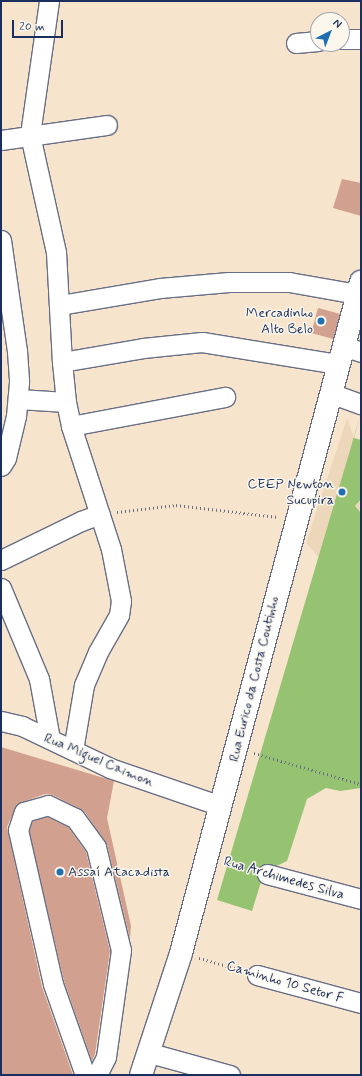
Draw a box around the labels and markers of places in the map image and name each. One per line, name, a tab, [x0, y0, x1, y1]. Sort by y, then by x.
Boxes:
place label: Mercadinho Alto Belo	[246, 305, 313, 338]
marker: Mercadinho Alto Belo	[316, 316, 326, 326]
place label: CEEP Newton Sucupira	[250, 476, 334, 508]
marker: CEEP Newton Sucupira	[337, 487, 347, 497]
place label: Assaí Atacadista	[68, 864, 170, 880]
marker: Assaí Atacadista	[55, 867, 65, 877]

